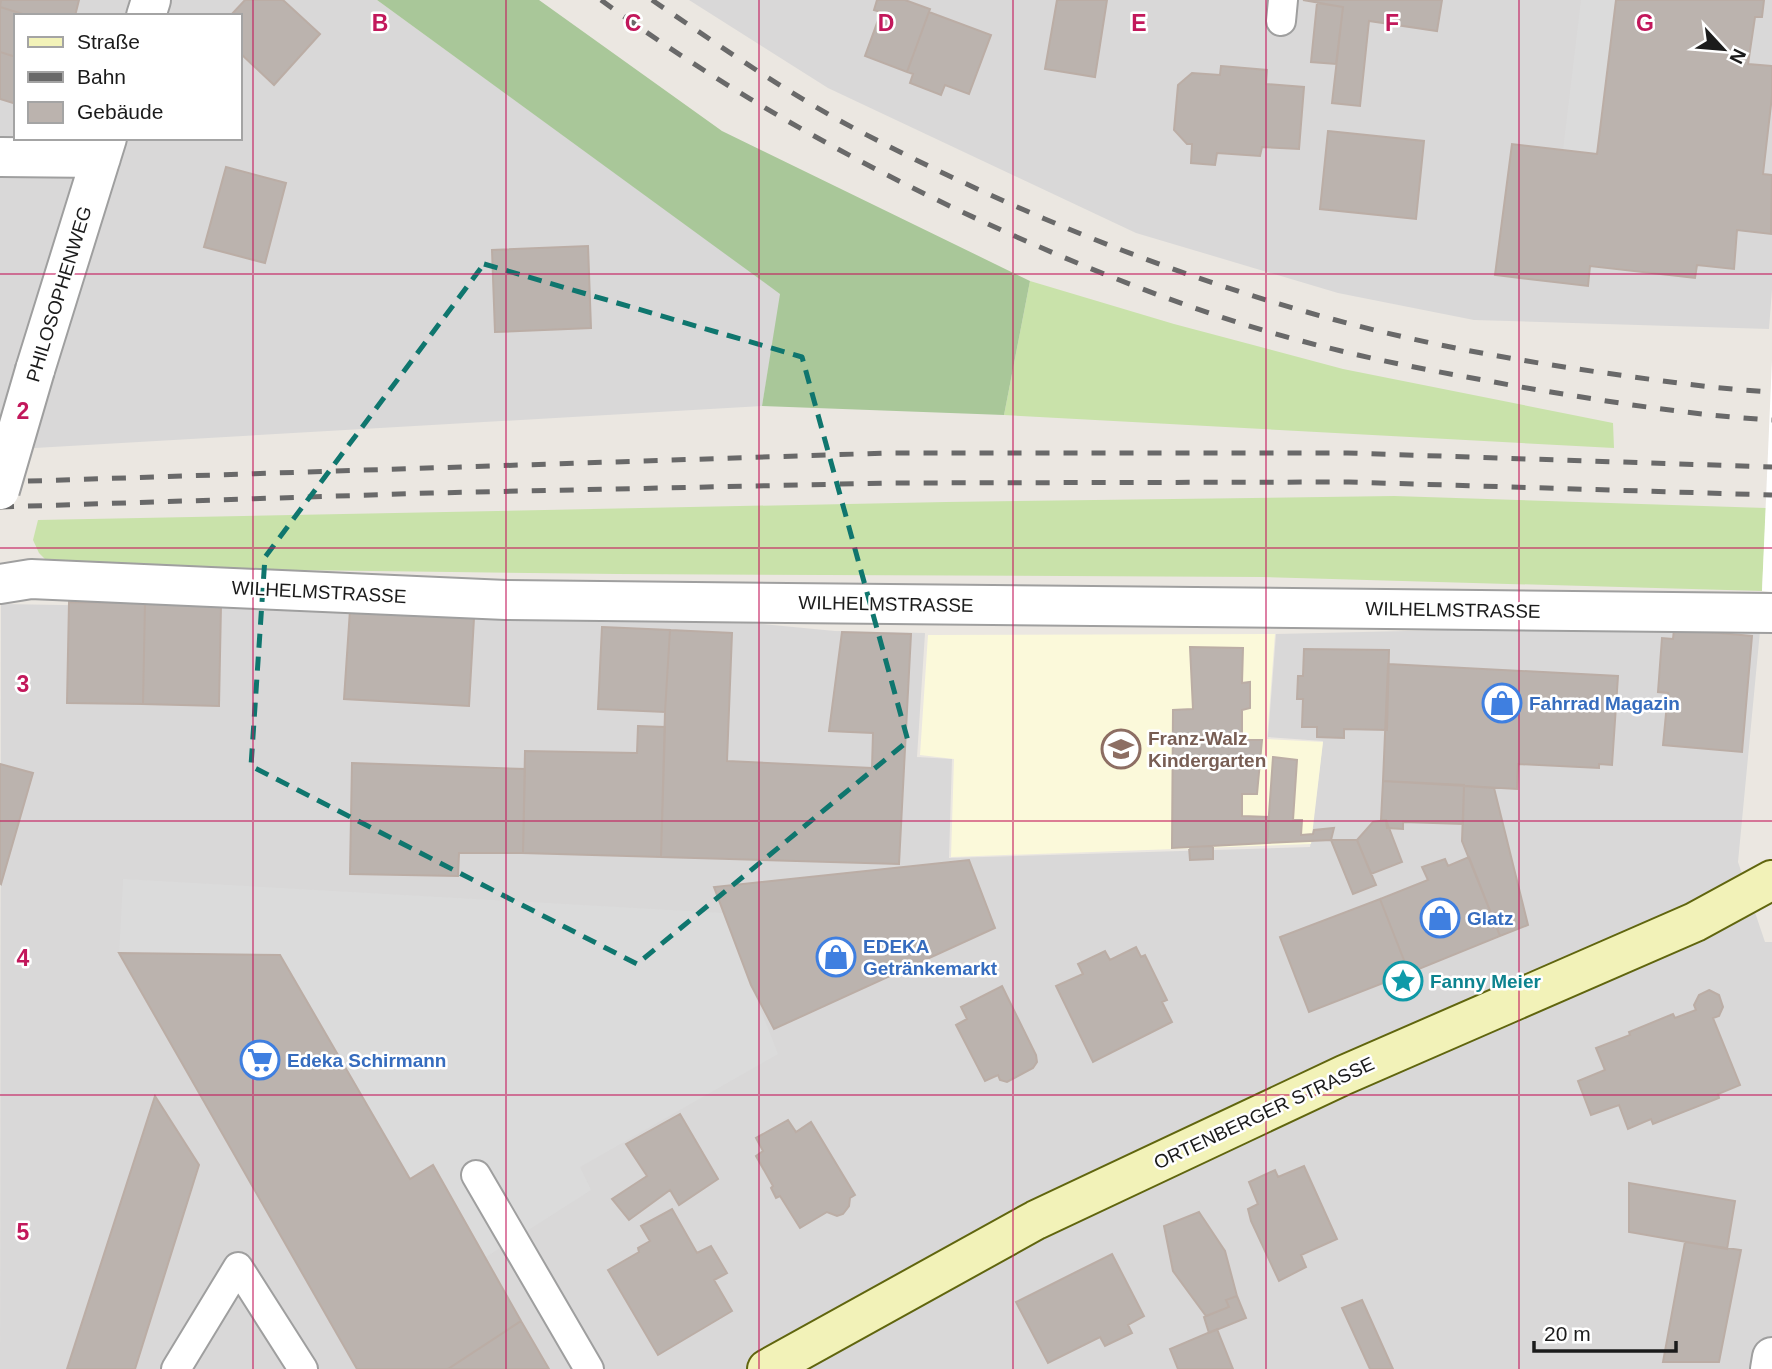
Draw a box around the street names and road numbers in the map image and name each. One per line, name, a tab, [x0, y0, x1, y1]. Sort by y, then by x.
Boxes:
street label: PHILOSOPHENWEG	[22, 204, 96, 384]
street label: WILHELMSTRASSE	[231, 577, 407, 607]
street label: WILHELMSTRASSE	[798, 592, 974, 616]
street label: WILHELMSTRASSE	[1365, 598, 1541, 622]
street label: ORTENBERGER STRASSE	[1151, 1053, 1377, 1173]

